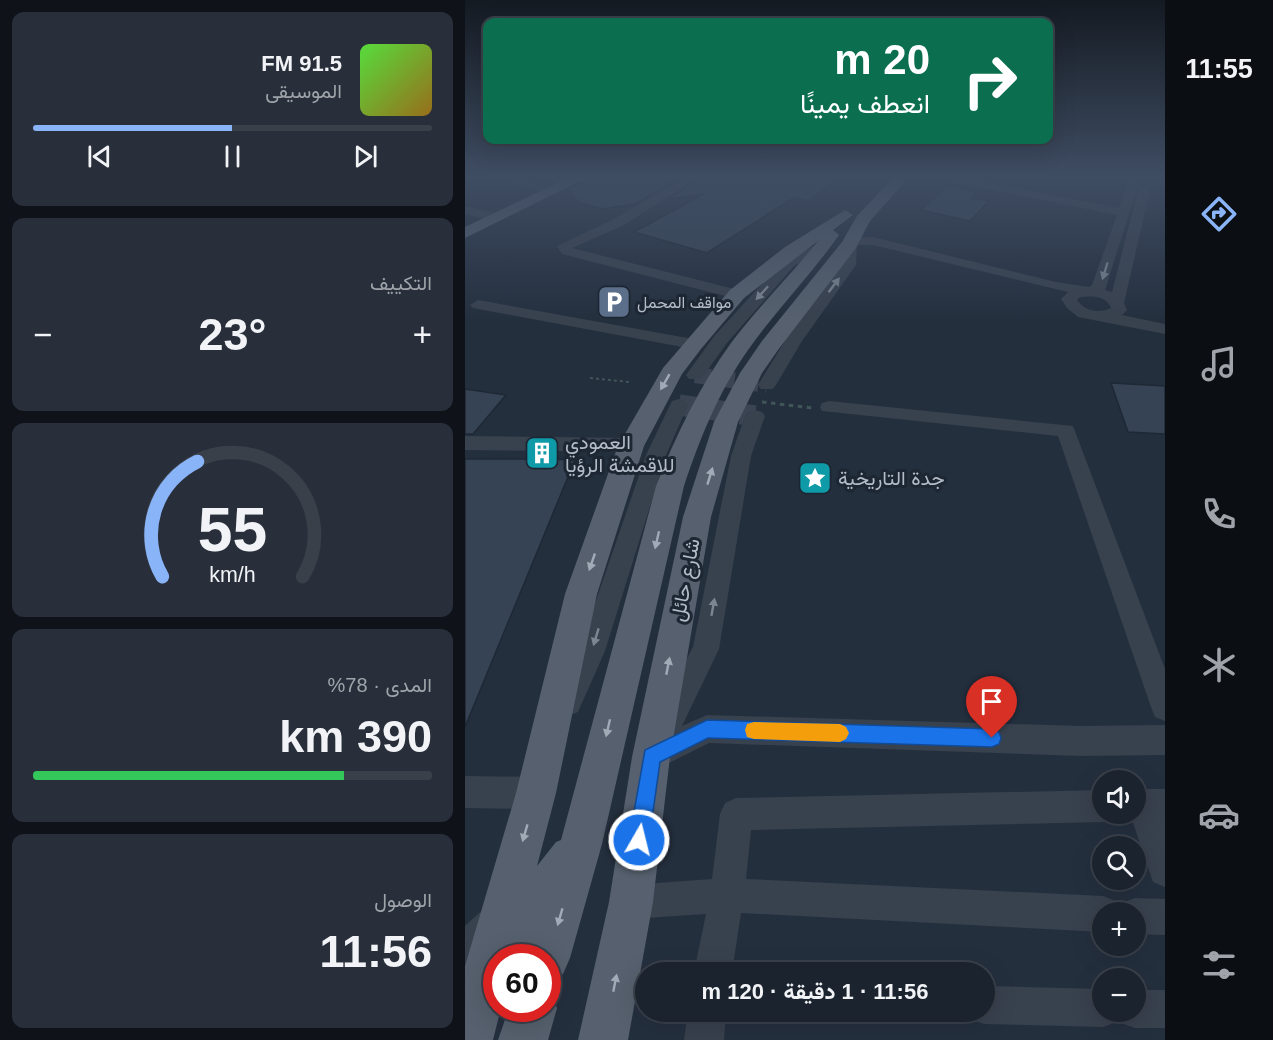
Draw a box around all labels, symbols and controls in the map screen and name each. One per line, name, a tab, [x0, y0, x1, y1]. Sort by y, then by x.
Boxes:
text: 20 m	[834, 36, 930, 83]
icon: right	[951, 42, 1029, 120]
text: 91.5 FM	[261, 51, 342, 76]
text: 11:55	[1185, 54, 1253, 84]
text: الموسيقى	[265, 80, 342, 102]
text: انعطف يمينًا	[800, 89, 930, 119]
icon: previous	[83, 140, 116, 173]
icon: pause	[216, 140, 249, 173]
icon: next	[349, 140, 382, 173]
icon: directions	[1198, 193, 1240, 235]
one-way arrow	[1099, 262, 1109, 280]
text: التكييف	[370, 272, 432, 294]
one-way arrow	[828, 277, 840, 292]
parking icon: مواقف المحمل	[596, 284, 632, 320]
one-way arrow	[756, 285, 769, 300]
place label: مواقف المحمل	[637, 294, 731, 313]
text: 23°	[198, 309, 267, 360]
text: −	[33, 316, 52, 353]
text: +	[413, 316, 432, 353]
icon: music	[1198, 343, 1240, 385]
one-way arrow	[660, 374, 671, 390]
place label: العمودي للاقمشة الرؤيا	[565, 431, 674, 478]
building icon: العمودي للاقمشة الرؤيا	[524, 435, 560, 471]
place icon: جدة التاريخية	[797, 460, 833, 496]
one-way arrow	[705, 467, 715, 485]
place label: جدة التاريخية	[838, 467, 945, 491]
icon: phone	[1198, 493, 1240, 535]
text: 55	[198, 495, 267, 564]
one-way arrow	[651, 530, 661, 549]
street label: شارع حائل	[666, 537, 707, 624]
one-way arrow	[586, 553, 596, 571]
text: km/h	[209, 563, 256, 587]
one-way arrow	[709, 597, 718, 616]
one-way arrow	[591, 628, 600, 646]
icon: climate	[1198, 644, 1240, 686]
one-way arrow	[664, 657, 673, 676]
text: المدى · 78%	[328, 674, 432, 696]
pin	[966, 676, 1017, 738]
icon: arrive	[975, 685, 1008, 718]
text: 390 km	[279, 711, 432, 762]
one-way arrow	[603, 719, 613, 738]
map controls	[1092, 770, 1146, 1022]
button: sound	[1092, 770, 1146, 824]
icon: car	[1198, 794, 1240, 836]
position arrow	[607, 808, 671, 872]
one-way arrow	[520, 824, 529, 842]
button: search	[1092, 836, 1146, 890]
text: الوصول	[374, 889, 432, 911]
button: +	[1092, 902, 1146, 956]
one-way arrow	[555, 908, 564, 926]
text: 11:56	[319, 926, 432, 977]
speed limit sign: 60	[483, 944, 561, 1022]
icon: filters	[1198, 944, 1240, 986]
button: −	[1092, 968, 1146, 1022]
one-way arrow	[610, 973, 620, 992]
text: 11:56 · 1 دقيقة · 120 m	[702, 979, 928, 1004]

